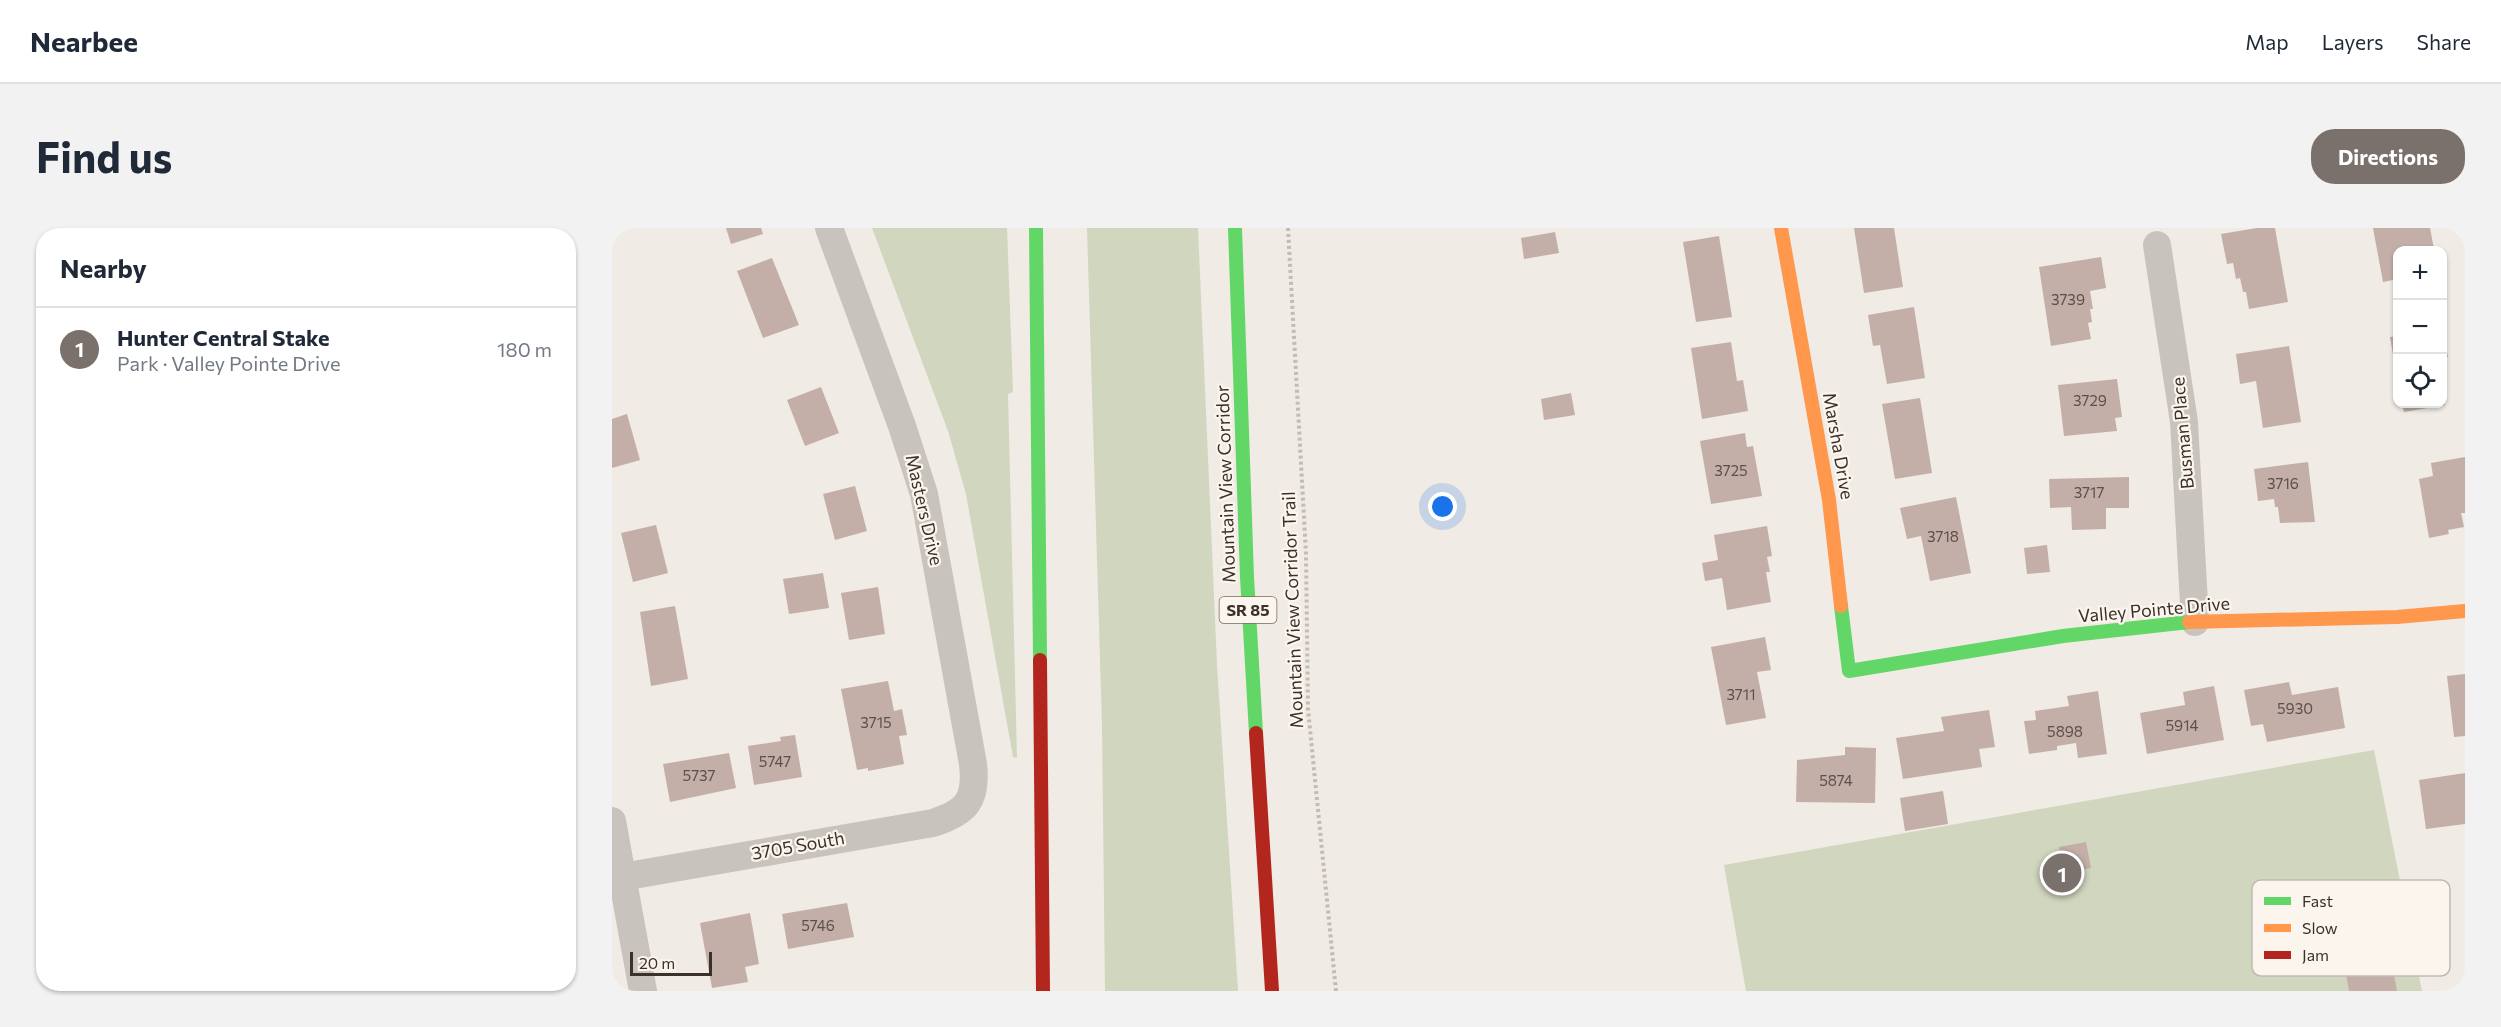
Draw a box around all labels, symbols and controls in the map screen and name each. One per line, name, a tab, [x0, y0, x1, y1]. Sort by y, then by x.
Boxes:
text: Nearbee	[30, 24, 138, 58]
text: Map	[2245, 29, 2289, 54]
text: Layers	[2322, 29, 2384, 54]
text: Share	[2417, 29, 2471, 54]
button: Directions	[2311, 129, 2465, 184]
text: Find us	[36, 130, 172, 182]
map controls	[2393, 246, 2447, 408]
button: +	[2393, 246, 2447, 300]
text: Nearby	[60, 252, 147, 283]
house number: 3739	[2051, 290, 2085, 308]
button: −	[2393, 300, 2447, 354]
text: Hunter Central Stake	[117, 324, 330, 351]
text: 1	[75, 337, 84, 361]
text: 180 m	[497, 337, 552, 361]
text: Park · Valley Pointe Drive	[117, 351, 341, 375]
button: locate	[2393, 354, 2447, 408]
street label: Busman Place	[2166, 376, 2198, 490]
street label: Mountain View Corridor	[1211, 385, 1239, 583]
street label: Marsha Drive	[1819, 391, 1859, 501]
house number: 3729	[2073, 391, 2107, 409]
street label: Masters Drive	[902, 452, 948, 567]
house number: 3725	[1714, 461, 1748, 479]
house number: 3716	[2267, 474, 2299, 492]
house number: 3717	[2074, 483, 2104, 501]
street label: Mountain View Corridor Trail	[1277, 491, 1307, 729]
your location	[1428, 492, 1457, 521]
house number: 3718	[1927, 527, 1959, 545]
street label: Valley Pointe Drive	[2077, 591, 2231, 627]
road number: SR 85	[1220, 597, 1276, 623]
house number: 3711	[1726, 685, 1756, 703]
house number: 5930	[2277, 699, 2313, 717]
house number: 3715	[860, 713, 892, 731]
house number: 5914	[2165, 716, 2199, 734]
house number: 5898	[2047, 722, 2083, 740]
house number: 5747	[759, 752, 791, 770]
house number: 5737	[683, 766, 716, 784]
house number: 5874	[1819, 771, 1853, 789]
street label: 3705 South	[750, 826, 846, 864]
pin: 1	[2042, 850, 2082, 896]
legend	[2252, 880, 2450, 976]
text: Fast	[2302, 891, 2333, 910]
house number: 5746	[801, 916, 835, 934]
text: Slow	[2302, 918, 2338, 937]
text: Jam	[2302, 945, 2329, 964]
scale bar	[630, 949, 712, 976]
text: 20 m	[639, 953, 675, 972]

